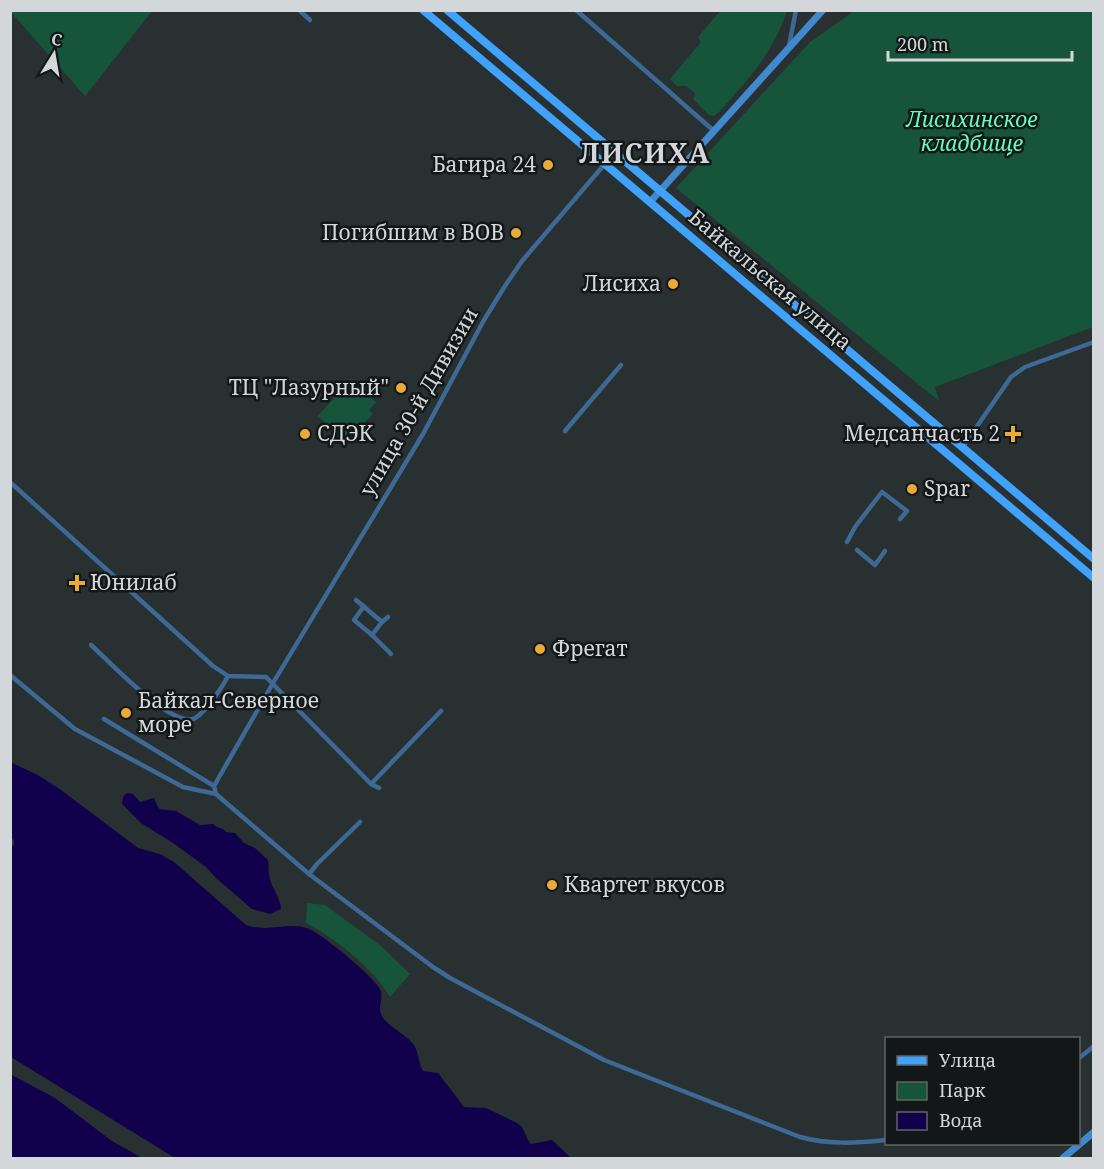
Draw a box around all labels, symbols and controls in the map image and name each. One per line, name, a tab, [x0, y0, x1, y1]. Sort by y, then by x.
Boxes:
north arrow	[24, 24, 84, 84]
scale bar	[888, 24, 1072, 62]
text: С	[50, 27, 64, 51]
text: 200 m	[897, 32, 949, 56]
park label: Лисихинское кладбище	[905, 105, 1038, 157]
district label: ЛИСИХА	[579, 134, 711, 171]
place label: Багира 24	[432, 150, 536, 178]
marker: Багира 24	[541, 158, 555, 172]
street label: Байкальская улица	[683, 203, 858, 356]
place label: Погибшим в ВОВ	[322, 218, 504, 246]
marker: Погибшим в ВОВ	[509, 226, 523, 240]
place label: Лисиха	[583, 269, 661, 297]
marker: Лисиха	[666, 277, 680, 291]
street label: улица 30-й Дивизии	[353, 302, 484, 501]
place label: ТЦ "Лазурный"	[229, 373, 389, 401]
marker: ТЦ "Лазурный"	[394, 381, 408, 395]
place label: СДЭК	[317, 419, 374, 447]
place label: Медсанчасть 2	[844, 419, 1000, 447]
marker: Медсанчасть 2	[1004, 425, 1022, 443]
marker: СДЭК	[298, 427, 312, 441]
place label: Spar	[924, 474, 970, 502]
marker: Spar	[905, 482, 919, 496]
place label: Юнилаб	[90, 568, 177, 596]
marker: Юнилаб	[68, 574, 86, 592]
place label: Фрегат	[552, 634, 628, 662]
marker: Фрегат	[533, 642, 547, 656]
place label: Байкал-Северное море	[138, 686, 319, 738]
marker: Байкал-Северное море	[119, 706, 133, 720]
place label: Квартет вкусов	[564, 870, 725, 898]
marker: Квартет вкусов	[545, 878, 559, 892]
legend	[885, 1037, 1080, 1145]
text: Улица	[939, 1048, 996, 1072]
text: Парк	[939, 1078, 986, 1102]
text: Вода	[939, 1108, 983, 1132]

